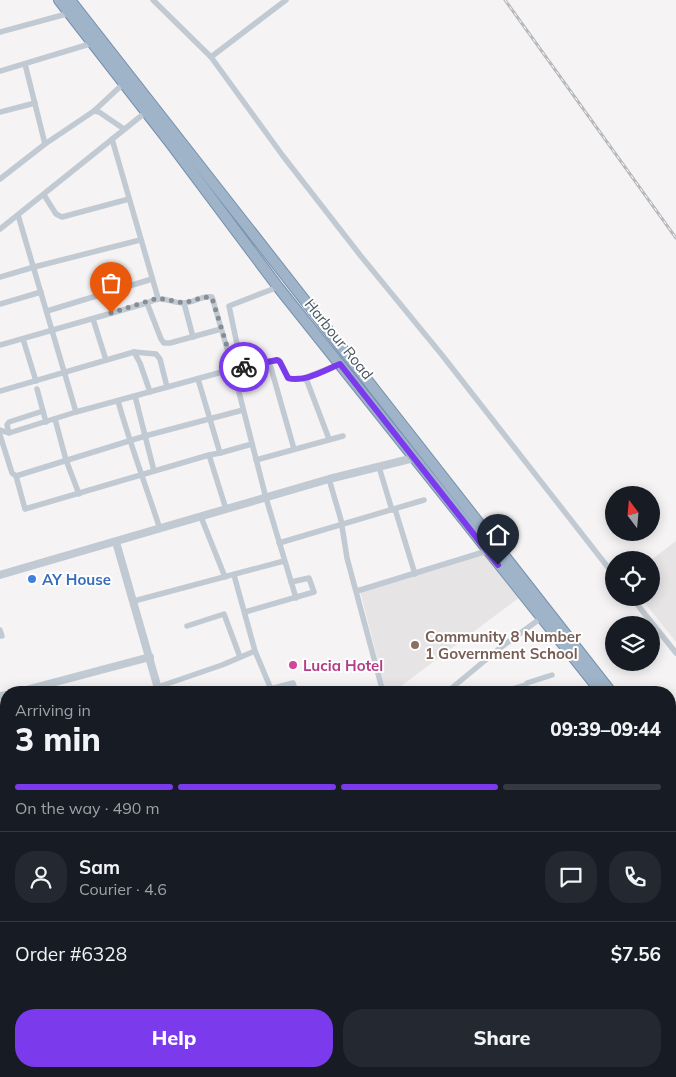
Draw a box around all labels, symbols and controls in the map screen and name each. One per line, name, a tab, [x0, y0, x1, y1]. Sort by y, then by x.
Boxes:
pin	[90, 262, 132, 313]
icon: bag	[97, 269, 125, 297]
street label: Harbour Road	[301, 295, 377, 383]
courier	[219, 342, 269, 392]
icon: bike	[230, 353, 258, 381]
north arrow	[605, 486, 660, 541]
map controls	[605, 486, 660, 671]
pin	[477, 514, 519, 565]
icon: home	[484, 521, 512, 549]
button: locate	[605, 551, 660, 606]
place label: AY House	[42, 570, 111, 589]
marker: AY House	[26, 573, 38, 585]
button: layers	[605, 616, 660, 671]
place label: Community 8 Number 1 Government School	[425, 627, 581, 663]
marker: Community 8 Number 1 Government School	[409, 639, 421, 651]
place label: Lucia Hotel	[303, 656, 383, 675]
marker: Lucia Hotel	[287, 659, 299, 671]
text: Arriving in	[15, 700, 91, 720]
text: 09:39–09:44	[550, 717, 661, 741]
text: 3 min	[15, 719, 101, 759]
text: On the way · 490 m	[15, 798, 160, 818]
button: person	[15, 851, 67, 903]
button: chat	[545, 851, 597, 903]
button: phone	[609, 851, 661, 903]
text: Sam	[79, 855, 120, 879]
text: Courier · 4.6	[79, 879, 167, 899]
text: Order #6328	[15, 942, 127, 966]
text: $7.56	[611, 942, 661, 966]
button: Help	[15, 1009, 333, 1067]
button: Share	[343, 1009, 661, 1067]

